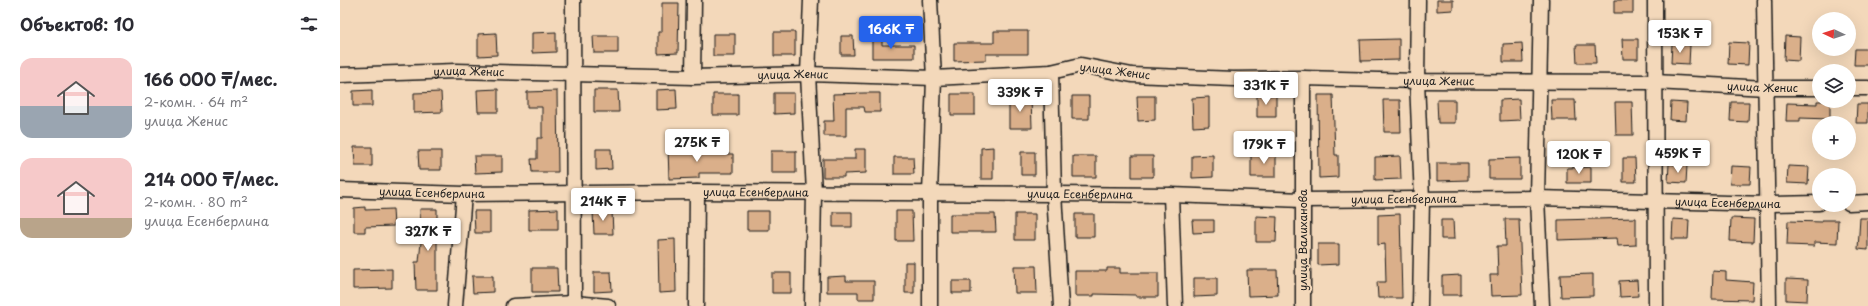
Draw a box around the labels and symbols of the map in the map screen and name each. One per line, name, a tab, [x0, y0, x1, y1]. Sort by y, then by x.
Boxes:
north arrow	[1812, 12, 1856, 56]
pin: 166K ₸	[858, 16, 924, 50]
pin: 153K ₸	[1647, 20, 1713, 54]
street label: улица Женис	[1079, 58, 1151, 83]
street label: улица Женис	[433, 62, 505, 80]
street label: улица Женис	[757, 65, 829, 83]
pin: 331K ₸	[1233, 72, 1299, 106]
street label: улица Женис	[1403, 72, 1474, 89]
street label: улица Женис	[1727, 77, 1798, 96]
pin: 339K ₸	[987, 79, 1053, 113]
pin: 275K ₸	[664, 129, 730, 163]
pin: 179K ₸	[1231, 131, 1297, 165]
pin: 459K ₸	[1645, 140, 1711, 174]
pin: 120K ₸	[1546, 141, 1612, 175]
street label: улица Есенберлина	[379, 182, 485, 202]
street label: улица Есенберлина	[703, 183, 809, 201]
street label: улица Есенберлина	[1027, 185, 1133, 203]
pin: 214K ₸	[570, 188, 636, 222]
street label: улица Валиханова	[1294, 189, 1311, 291]
street label: улица Есенберлина	[1351, 190, 1457, 208]
street label: улица Есенберлина	[1675, 193, 1781, 212]
pin: 327K ₸	[395, 218, 461, 252]

